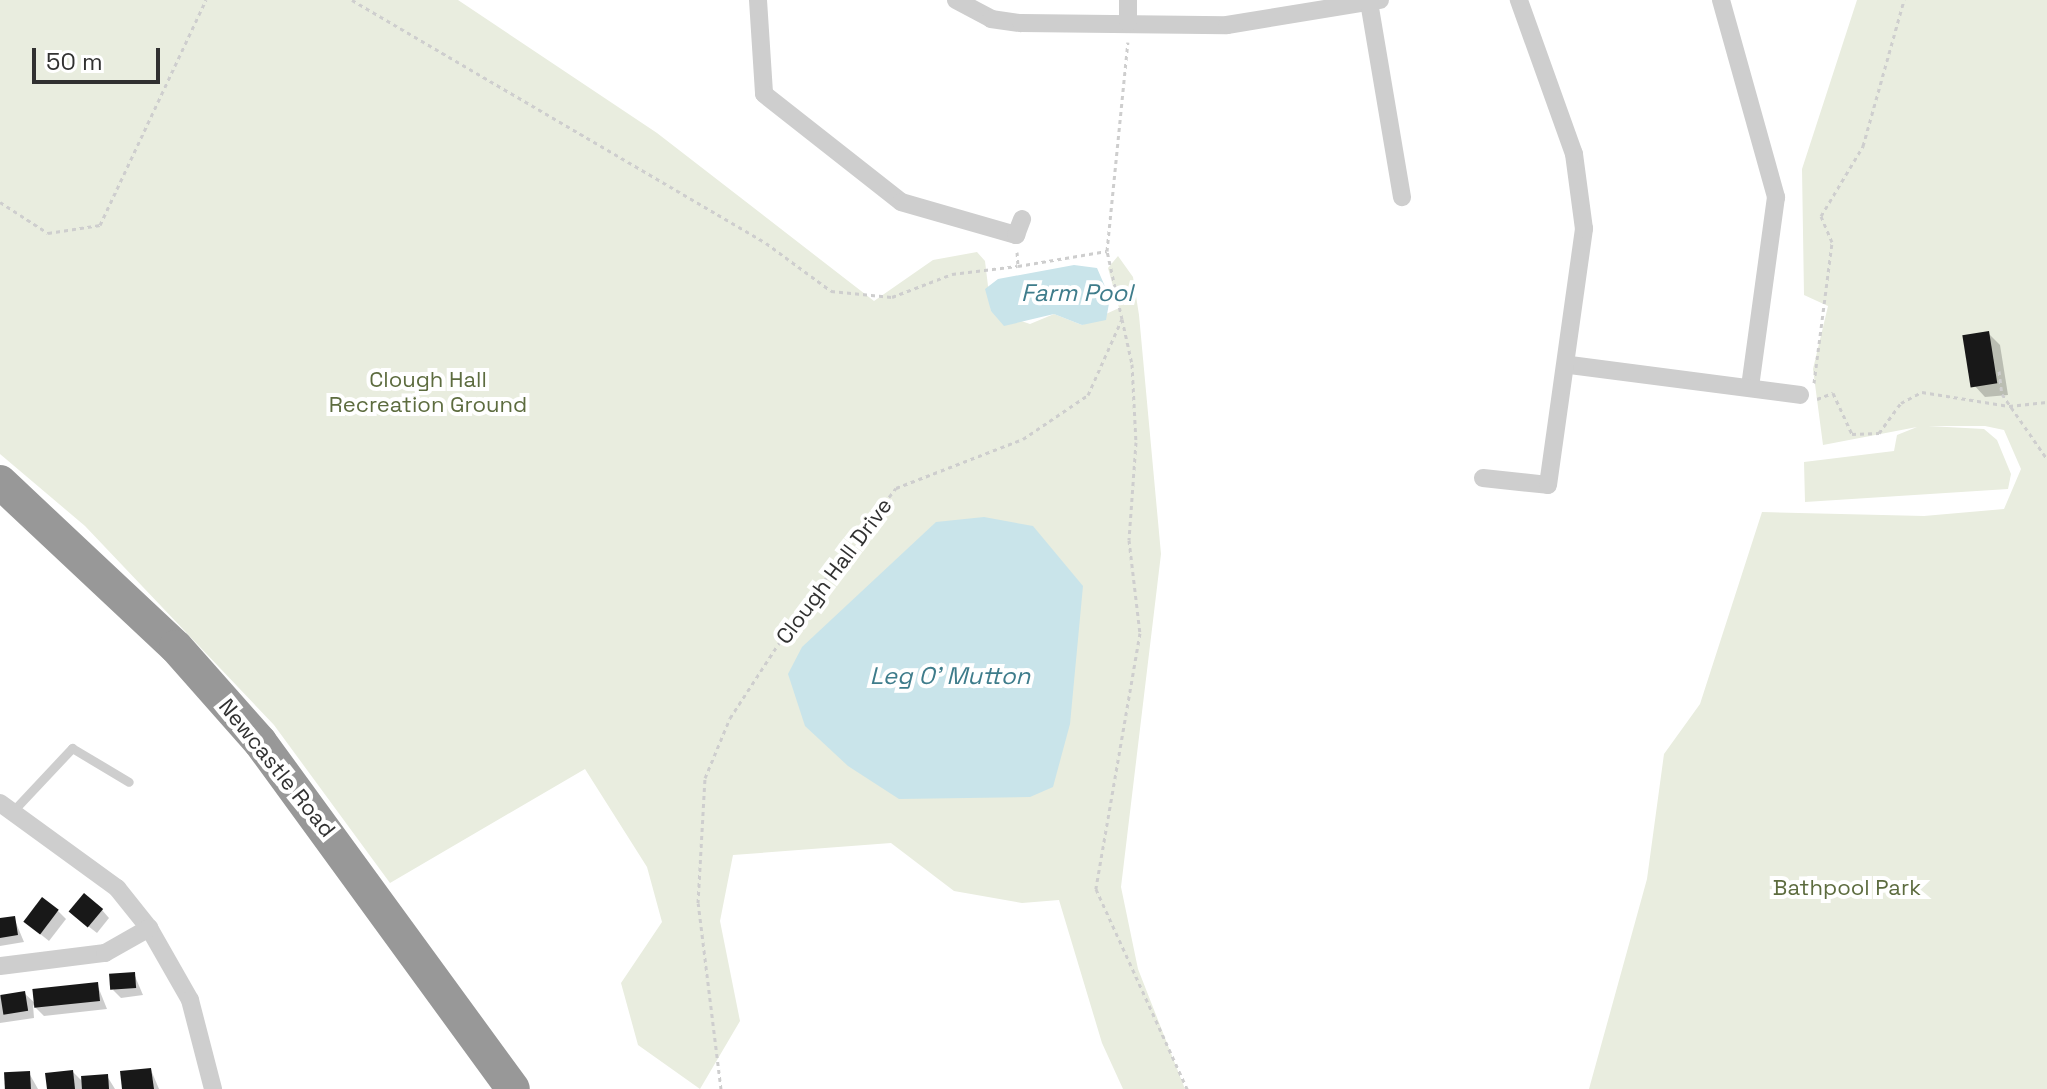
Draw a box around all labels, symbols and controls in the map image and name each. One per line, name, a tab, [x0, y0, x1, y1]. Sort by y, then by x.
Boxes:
scale bar	[36, 32, 164, 82]
text: 50 m	[46, 46, 103, 77]
water label: Farm Pool	[1021, 279, 1133, 307]
park label: Clough Hall Recreation Ground	[329, 366, 527, 418]
street label: Clough Hall Drive	[770, 493, 898, 649]
water label: Leg O' Mutton	[870, 662, 1030, 690]
street label: Newcastle Road	[213, 694, 341, 842]
park label: Bathpool Park	[1773, 875, 1921, 901]

